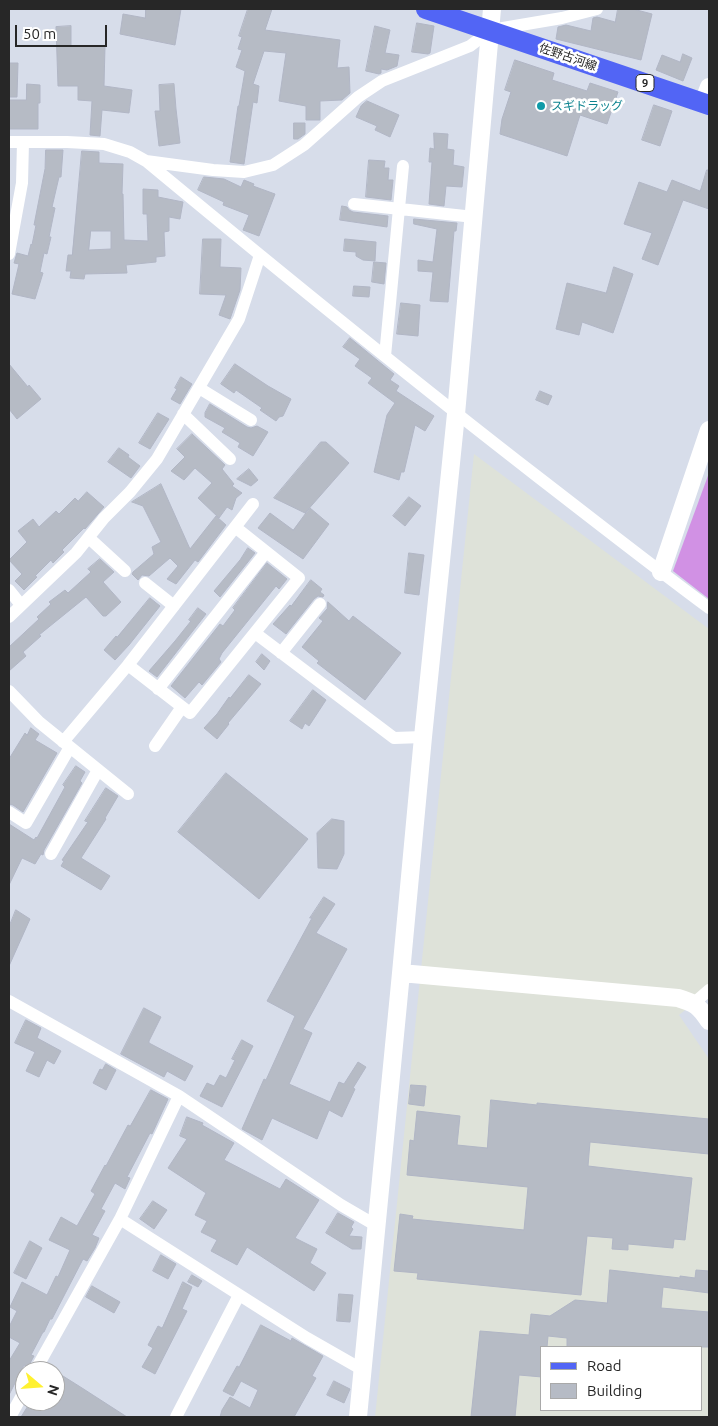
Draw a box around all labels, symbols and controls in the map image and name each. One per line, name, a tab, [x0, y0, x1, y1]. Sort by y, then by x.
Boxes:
scale bar	[18, 15, 110, 47]
text: 50 m	[23, 25, 56, 42]
street label: 佐野古河線	[537, 40, 599, 74]
road number: 9	[636, 75, 654, 92]
place label: スギドラッグ	[551, 99, 623, 113]
marker: スギドラッグ	[535, 100, 547, 112]
legend	[540, 1346, 703, 1411]
text: Road	[587, 1357, 622, 1374]
north arrow	[15, 1361, 65, 1411]
text: Building	[587, 1382, 642, 1399]
text: N	[44, 1383, 63, 1398]

